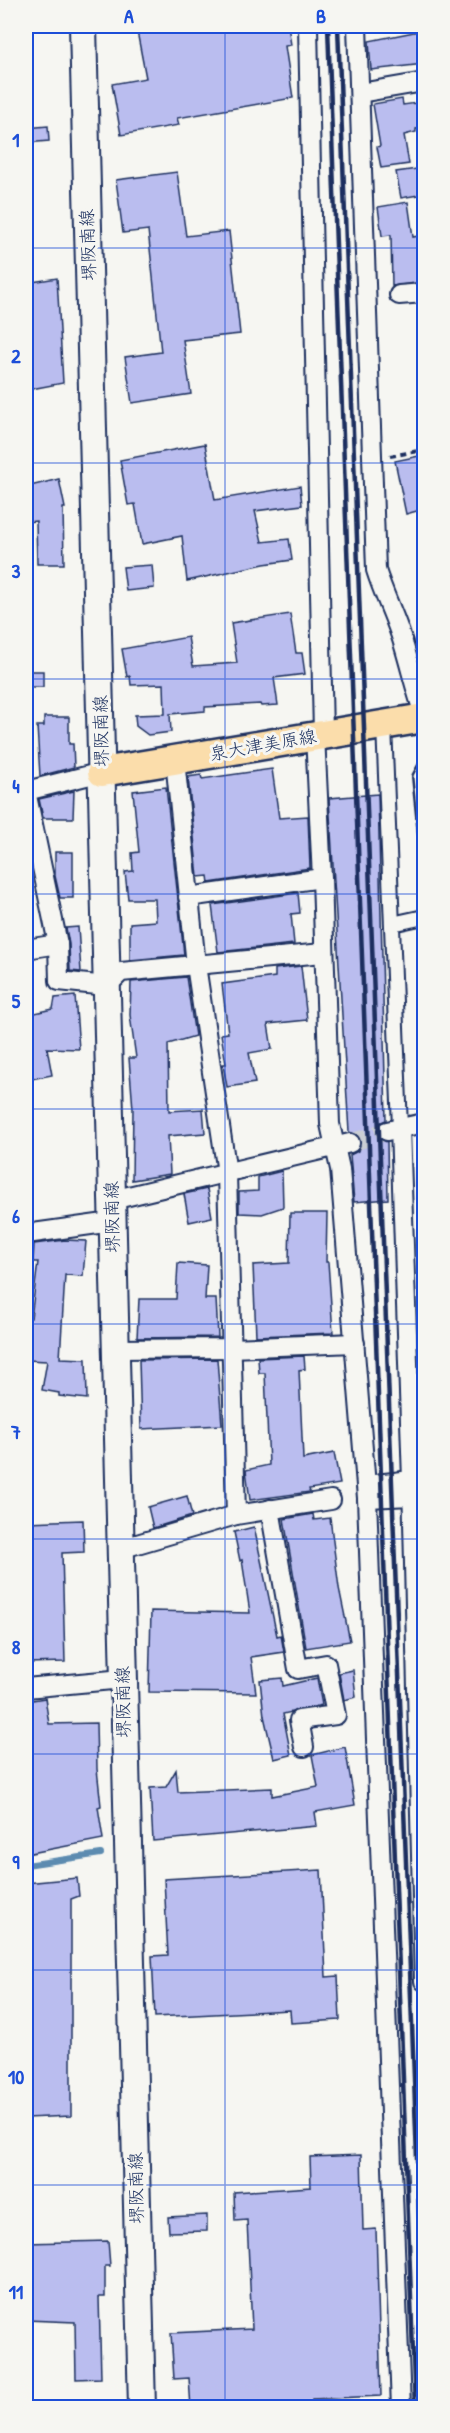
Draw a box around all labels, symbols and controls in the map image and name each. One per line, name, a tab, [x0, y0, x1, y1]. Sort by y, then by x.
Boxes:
text: A	[124, 2, 134, 29]
text: B	[316, 2, 326, 29]
text: 1	[12, 126, 20, 153]
street label: 堺阪南線	[74, 209, 101, 281]
text: 2	[11, 342, 21, 369]
text: 3	[12, 557, 21, 584]
street label: 堺阪南線	[87, 695, 114, 767]
street label: 泉大津美原線	[208, 723, 318, 766]
text: 4	[12, 772, 20, 799]
text: 5	[12, 987, 21, 1014]
street label: 堺阪南線	[98, 1181, 125, 1253]
text: 6	[12, 1202, 20, 1229]
text: 7	[10, 1418, 21, 1445]
text: 8	[12, 1633, 21, 1660]
street label: 堺阪南線	[109, 1666, 136, 1738]
text: 9	[12, 1848, 20, 1875]
text: 10	[8, 2063, 24, 2090]
street label: 堺阪南線	[122, 2152, 149, 2224]
text: 11	[9, 2278, 23, 2305]

